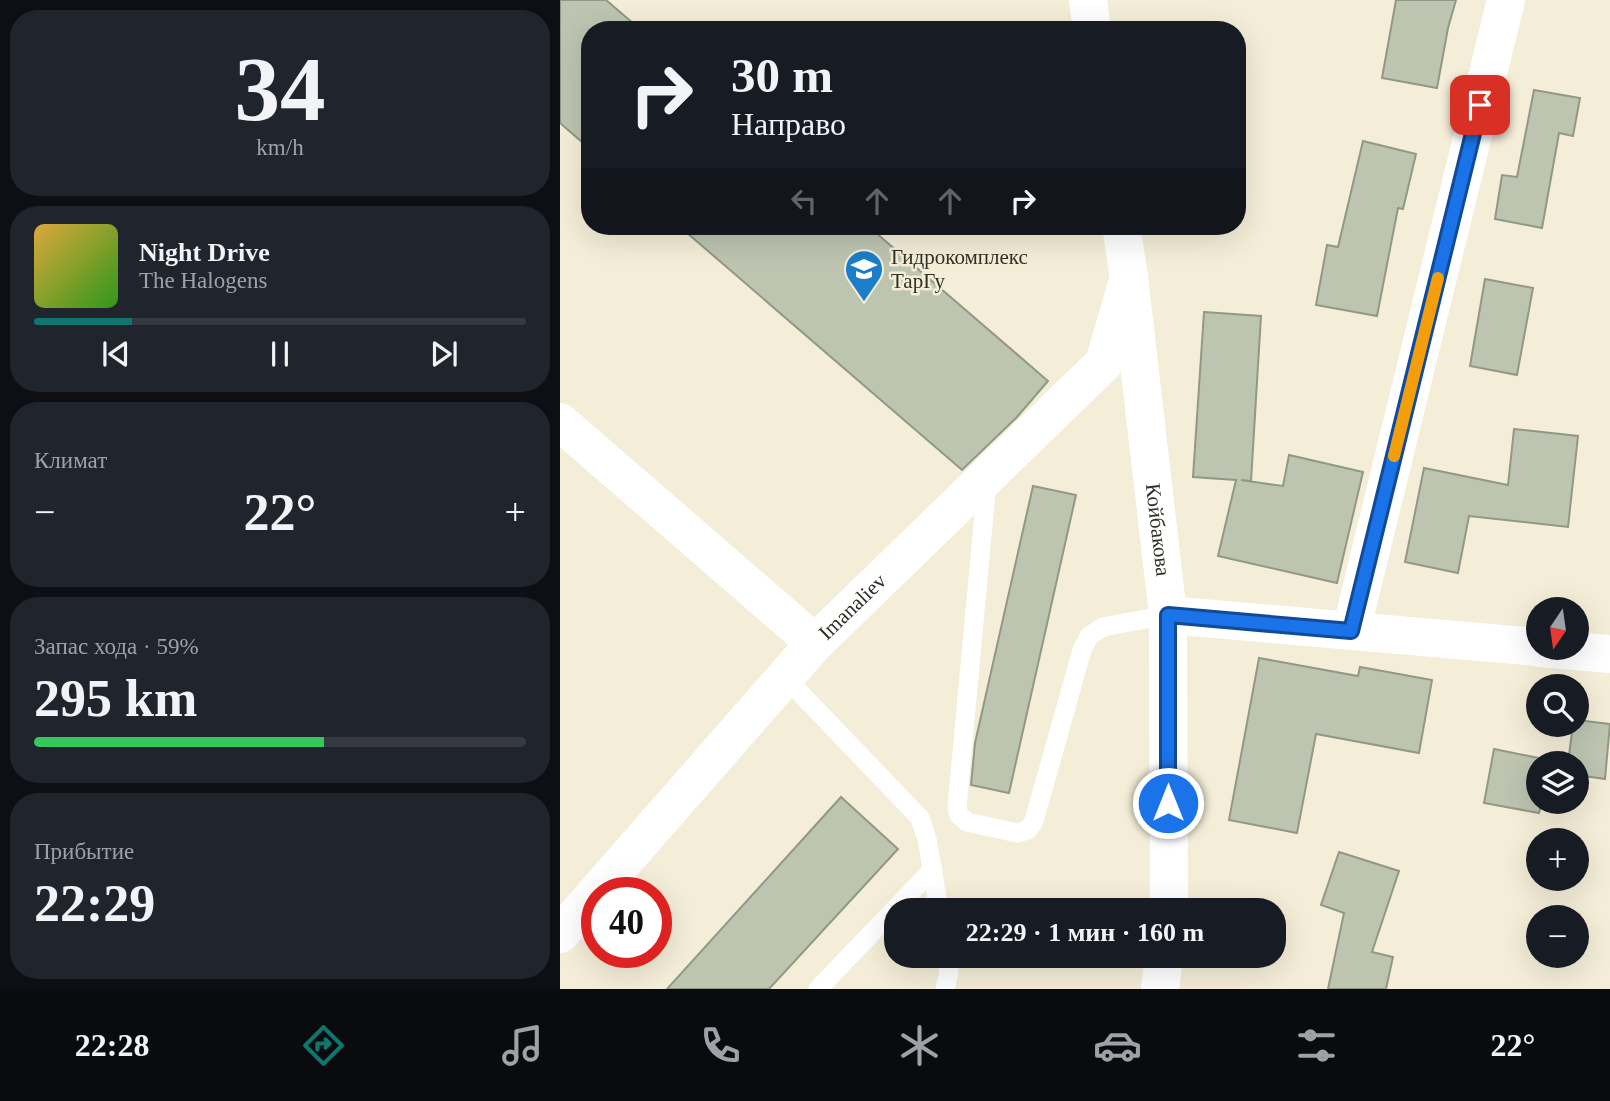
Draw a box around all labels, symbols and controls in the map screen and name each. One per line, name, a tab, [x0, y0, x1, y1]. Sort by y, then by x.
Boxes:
text: 34	[235, 39, 326, 140]
text: 30 m	[731, 48, 833, 103]
icon: right	[616, 49, 707, 140]
pin	[1450, 75, 1510, 135]
icon: arrive	[1461, 86, 1499, 124]
text: Направо	[731, 106, 846, 142]
text: km/h	[256, 135, 304, 160]
icon: left	[785, 182, 823, 220]
icon: ahead	[858, 182, 896, 220]
icon: ahead	[931, 182, 969, 220]
icon: right	[1004, 182, 1042, 220]
text: Night Drive	[139, 238, 270, 267]
place label: Гидрокомплекс ТарГу	[891, 245, 1028, 293]
school or university icon: Гидрокомплекс ТарГу	[843, 248, 885, 303]
text: The Halogens	[139, 268, 267, 293]
icon: previous	[97, 335, 135, 373]
icon: pause	[261, 335, 299, 373]
icon: next	[425, 335, 463, 373]
text: Климат	[34, 448, 107, 473]
street label: Койбакова	[1141, 482, 1176, 578]
text: 22°	[244, 484, 316, 541]
text: −	[34, 491, 55, 533]
text: +	[505, 491, 526, 533]
street label: Imanaliev	[814, 569, 891, 645]
north arrow	[1526, 597, 1589, 660]
map controls	[1526, 597, 1589, 968]
text: Запас хода · 59%	[34, 634, 199, 659]
text: 295 km	[34, 670, 197, 727]
button: search	[1526, 674, 1589, 737]
button: layers	[1526, 751, 1589, 814]
position arrow	[1131, 766, 1205, 840]
button: +	[1526, 828, 1589, 891]
text: Прибытие	[34, 839, 134, 864]
text: 22:29	[34, 875, 155, 932]
speed limit sign: 40	[581, 877, 672, 968]
button: −	[1526, 905, 1589, 968]
text: 22:29 · 1 мин · 160 m	[966, 918, 1204, 947]
icon: directions	[299, 1021, 348, 1070]
icon: music	[498, 1021, 547, 1070]
icon: phone	[696, 1021, 745, 1070]
icon: climate	[895, 1021, 944, 1070]
icon: car	[1093, 1021, 1142, 1070]
icon: filters	[1292, 1021, 1341, 1070]
text: 22:28	[75, 1027, 149, 1063]
text: 22°	[1490, 1027, 1535, 1063]

